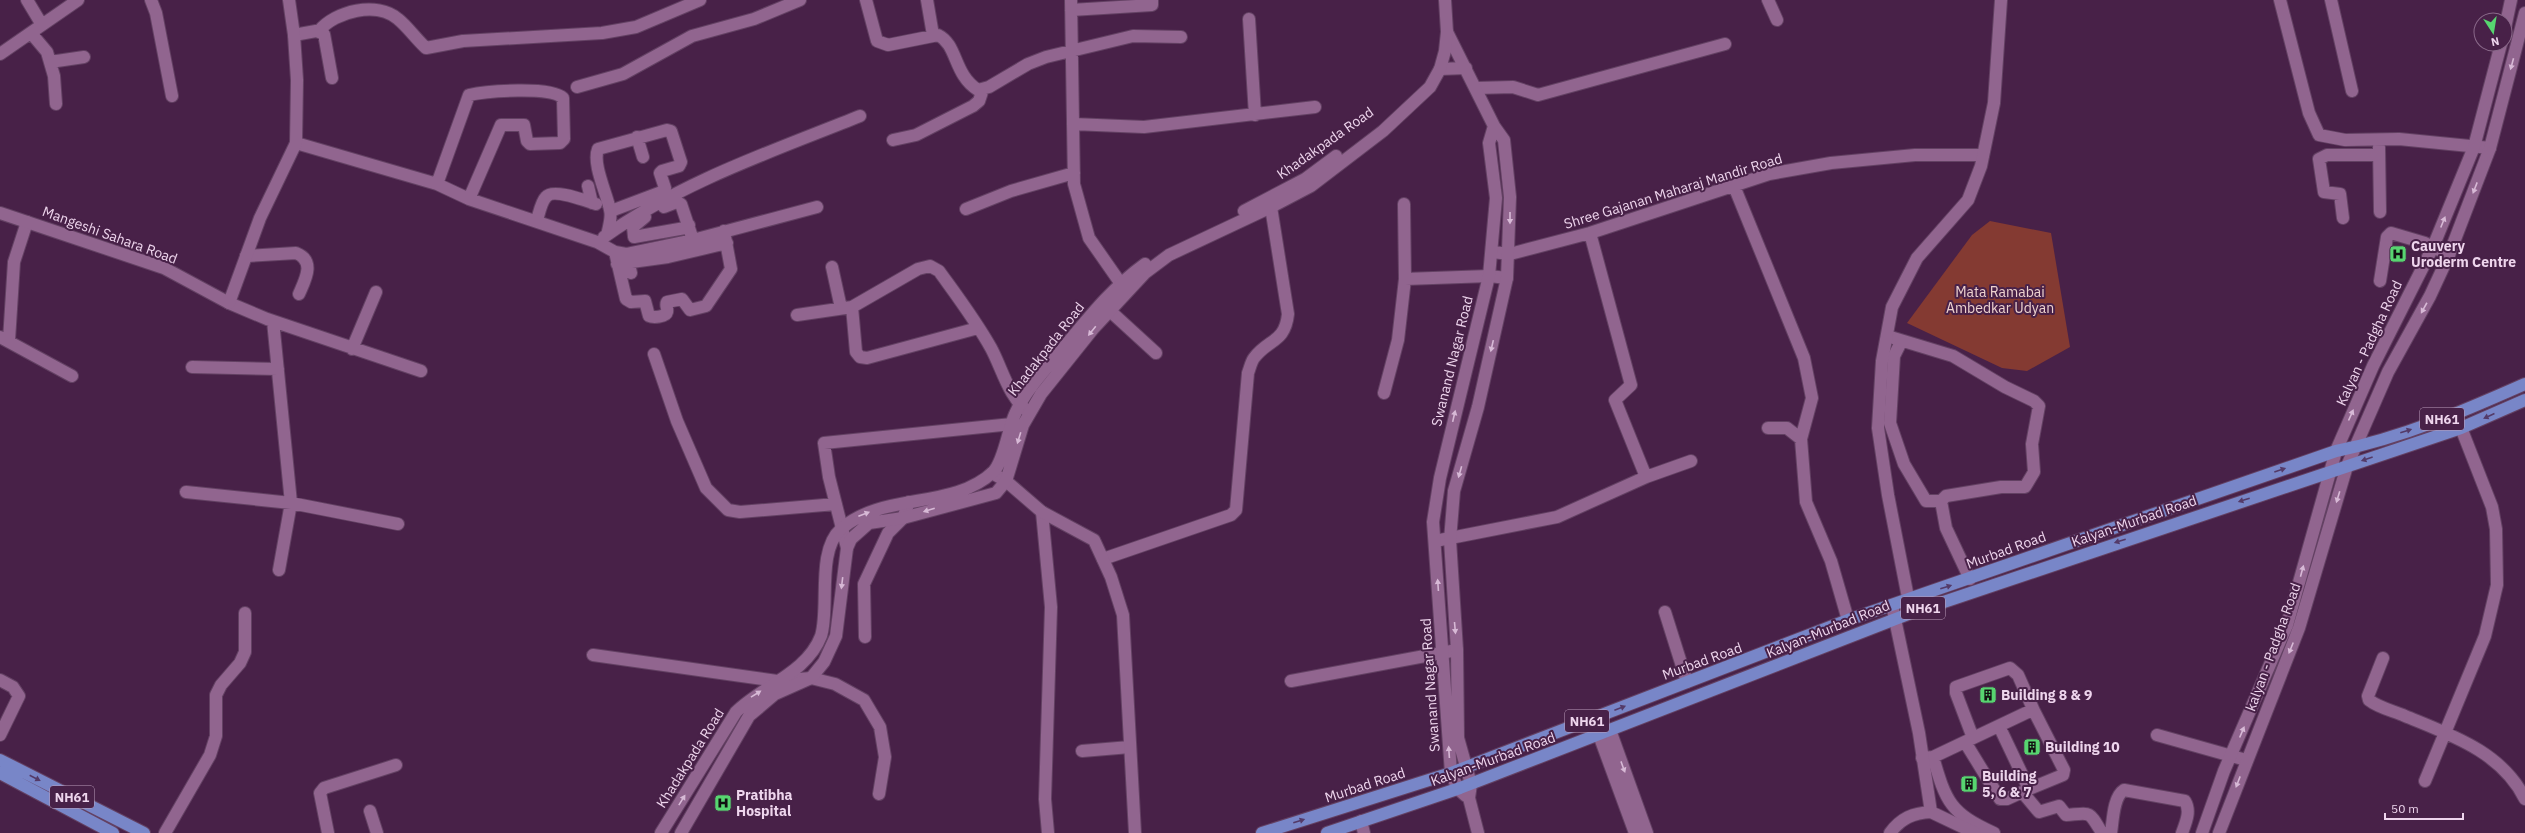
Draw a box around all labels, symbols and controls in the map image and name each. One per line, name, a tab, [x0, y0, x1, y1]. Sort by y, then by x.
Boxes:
north arrow	[2473, 12, 2513, 52]
text: N	[2490, 34, 2500, 49]
one-way arrow	[2508, 58, 2514, 70]
street label: Khadakpada Road	[1273, 103, 1377, 183]
street label: Shree Gajanan Maharaj Mandir Road	[1562, 149, 1784, 233]
one-way arrow	[2471, 183, 2477, 195]
street label: Mangeshi Sahara Road	[40, 202, 180, 268]
one-way arrow	[1507, 212, 1513, 225]
one-way arrow	[2440, 217, 2446, 228]
place label: Cauvery Uroderm Centre	[2411, 237, 2516, 271]
hospital icon: Cauvery Uroderm Centre	[2388, 244, 2408, 264]
street label: Kalyan - Padgha Road	[2332, 277, 2406, 409]
park label: Mata Ramabai Ambedkar Udyan	[1946, 283, 2054, 317]
street label: Swanand Nagar Road	[1427, 294, 1477, 428]
street label: Khadakpada Road	[1004, 299, 1088, 399]
one-way arrow	[2421, 302, 2427, 314]
one-way arrow	[1087, 326, 1096, 337]
one-way arrow	[1489, 340, 1495, 352]
road number: NH61	[2420, 408, 2464, 430]
one-way arrow	[1452, 409, 1458, 422]
one-way arrow	[2349, 409, 2355, 421]
one-way arrow	[2483, 413, 2495, 419]
one-way arrow	[2401, 428, 2413, 434]
one-way arrow	[1016, 432, 1022, 444]
one-way arrow	[2361, 457, 2373, 463]
one-way arrow	[1456, 465, 1462, 478]
one-way arrow	[2274, 467, 2286, 473]
street label: Kalyan-Murbad Road	[2069, 491, 2199, 551]
one-way arrow	[2335, 491, 2341, 503]
one-way arrow	[2237, 497, 2249, 503]
one-way arrow	[923, 507, 935, 513]
one-way arrow	[859, 510, 871, 516]
street label: Murbad Road	[1964, 527, 2048, 573]
one-way arrow	[2114, 538, 2126, 544]
one-way arrow	[2299, 565, 2305, 577]
one-way arrow	[839, 576, 846, 589]
one-way arrow	[1435, 579, 1442, 591]
street label: kalyan - Padgha Road	[2241, 580, 2305, 714]
one-way arrow	[1940, 584, 1952, 590]
street label: Kalyan-Murbad Road	[1764, 596, 1892, 662]
road number: NH61	[1901, 597, 1945, 619]
street label: Swanand Nagar Road	[1416, 618, 1444, 752]
one-way arrow	[1452, 622, 1458, 634]
street label: Murbad Road	[1660, 638, 1744, 684]
one-way arrow	[2288, 642, 2294, 654]
building icon: Building 8 & 9	[1978, 685, 1998, 705]
place label: Building 8 & 9	[2001, 686, 2092, 704]
one-way arrow	[750, 691, 762, 698]
street label: Khadakpada Road	[652, 705, 728, 811]
one-way arrow	[1614, 705, 1626, 711]
road number: NH61	[1565, 710, 1609, 732]
one-way arrow	[2239, 726, 2245, 737]
street label: Kalyan-Murbad Road	[1428, 728, 1558, 790]
building icon: Building 10	[2022, 737, 2042, 757]
place label: Building 10	[2045, 738, 2120, 756]
one-way arrow	[1446, 746, 1453, 758]
one-way arrow	[1620, 762, 1626, 774]
street label: Murbad Road	[1322, 764, 1408, 806]
place label: Building 5, 6 & 7	[1982, 767, 2037, 801]
building icon: Building 5, 6 & 7	[1959, 774, 1979, 794]
one-way arrow	[29, 775, 41, 781]
one-way arrow	[2235, 776, 2241, 788]
road number: NH61	[50, 786, 94, 808]
place label: Pratibha Hospital	[736, 786, 793, 820]
hospital icon: Pratibha Hospital	[713, 793, 733, 813]
one-way arrow	[678, 794, 685, 806]
scale bar	[2385, 795, 2463, 821]
text: 50 m	[2391, 801, 2419, 816]
one-way arrow	[1293, 818, 1305, 824]

